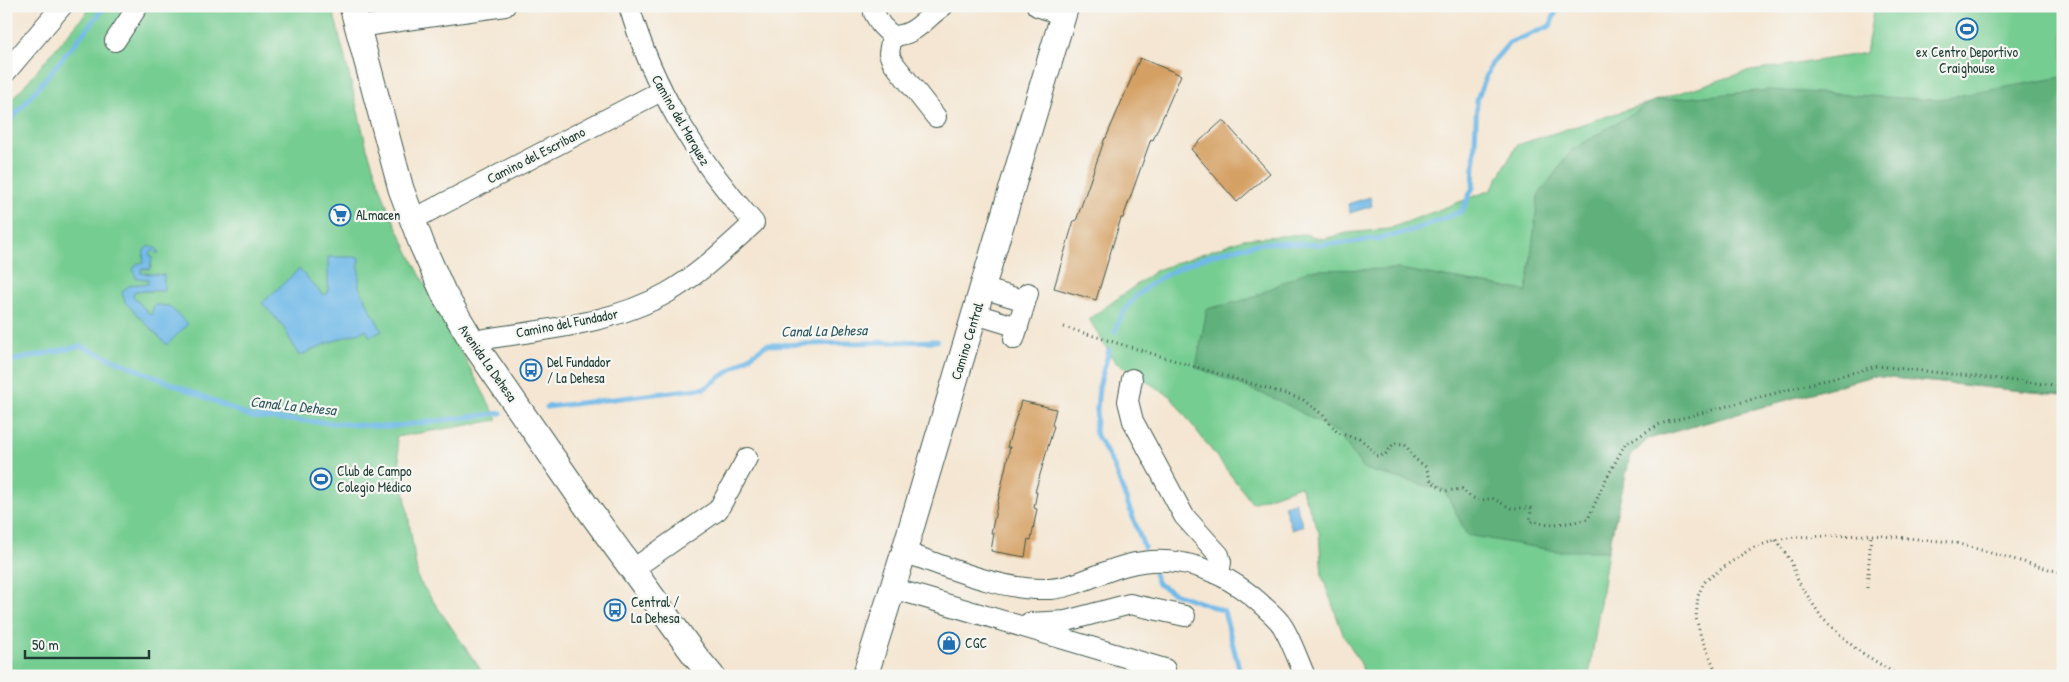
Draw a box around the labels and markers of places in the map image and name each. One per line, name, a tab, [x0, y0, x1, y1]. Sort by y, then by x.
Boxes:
sports icon: ex Centro Deportivo Craighouse	[1955, 17, 1979, 41]
place label: ex Centro Deportivo Craighouse	[1916, 42, 2018, 78]
supermarket icon: ALmacen	[328, 203, 352, 227]
place label: ALmacen	[356, 205, 400, 224]
place label: Del Fundador / La Dehesa	[547, 352, 611, 387]
bus stop icon: Del Fundador / La Dehesa	[519, 358, 543, 382]
place label: Club de Campo Colegio Médico	[337, 461, 412, 497]
sports icon: Club de Campo Colegio Médico	[309, 467, 333, 491]
place label: Central / La Dehesa	[631, 592, 680, 627]
bus stop icon: Central / La Dehesa	[603, 598, 627, 622]
shop icon: CGC	[937, 631, 961, 655]
place label: CGC	[965, 633, 987, 652]

